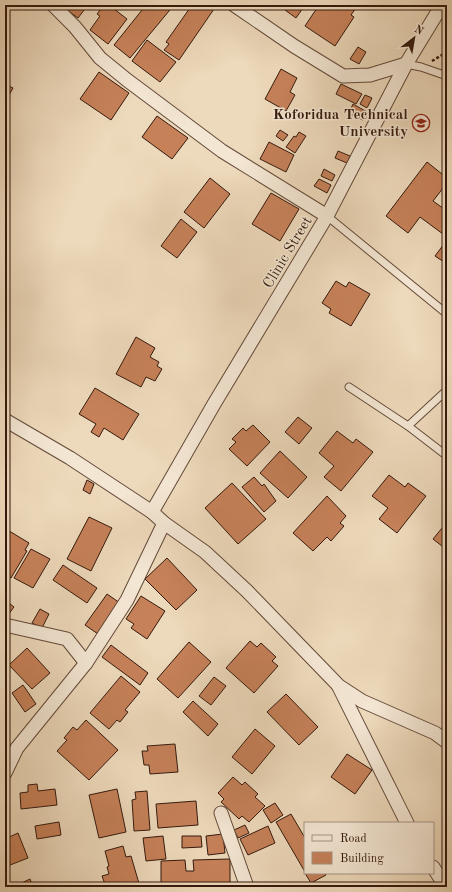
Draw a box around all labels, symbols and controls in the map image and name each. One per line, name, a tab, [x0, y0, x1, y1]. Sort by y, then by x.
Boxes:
north arrow	[394, 18, 434, 58]
text: N	[412, 24, 425, 38]
place label: Koforidua Technical University	[273, 108, 408, 140]
school or university icon: Koforidua Technical University	[411, 113, 431, 133]
street label: Clinic Street	[261, 214, 316, 291]
legend	[304, 822, 434, 874]
text: Road	[340, 833, 367, 845]
text: Building	[340, 853, 384, 865]

